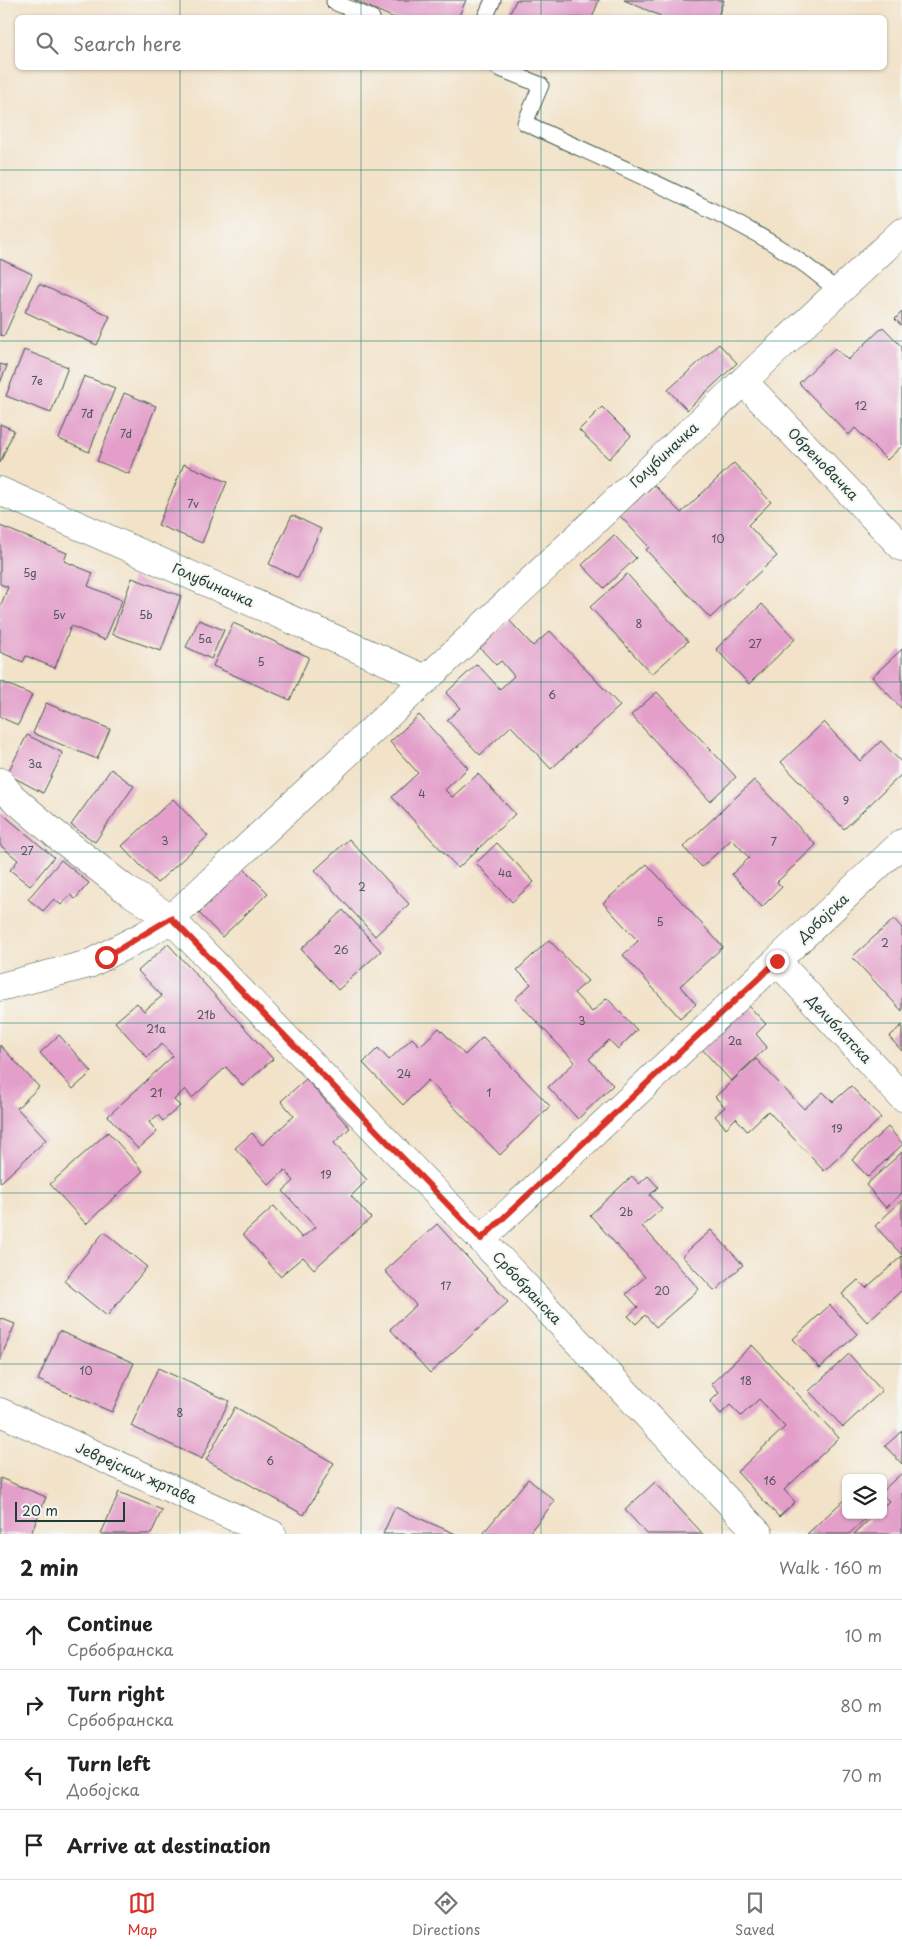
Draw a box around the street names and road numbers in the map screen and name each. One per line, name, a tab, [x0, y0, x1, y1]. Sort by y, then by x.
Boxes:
street label: Голубиначка	[624, 417, 703, 492]
street label: Обреновачка	[783, 423, 864, 505]
street label: Голубиначка	[169, 557, 258, 612]
street label: Добојска	[792, 888, 853, 948]
street label: Делиблатска	[801, 989, 877, 1068]
street label: Србобранска	[488, 1246, 567, 1329]
street label: Јеврејских жртава	[72, 1436, 200, 1509]

